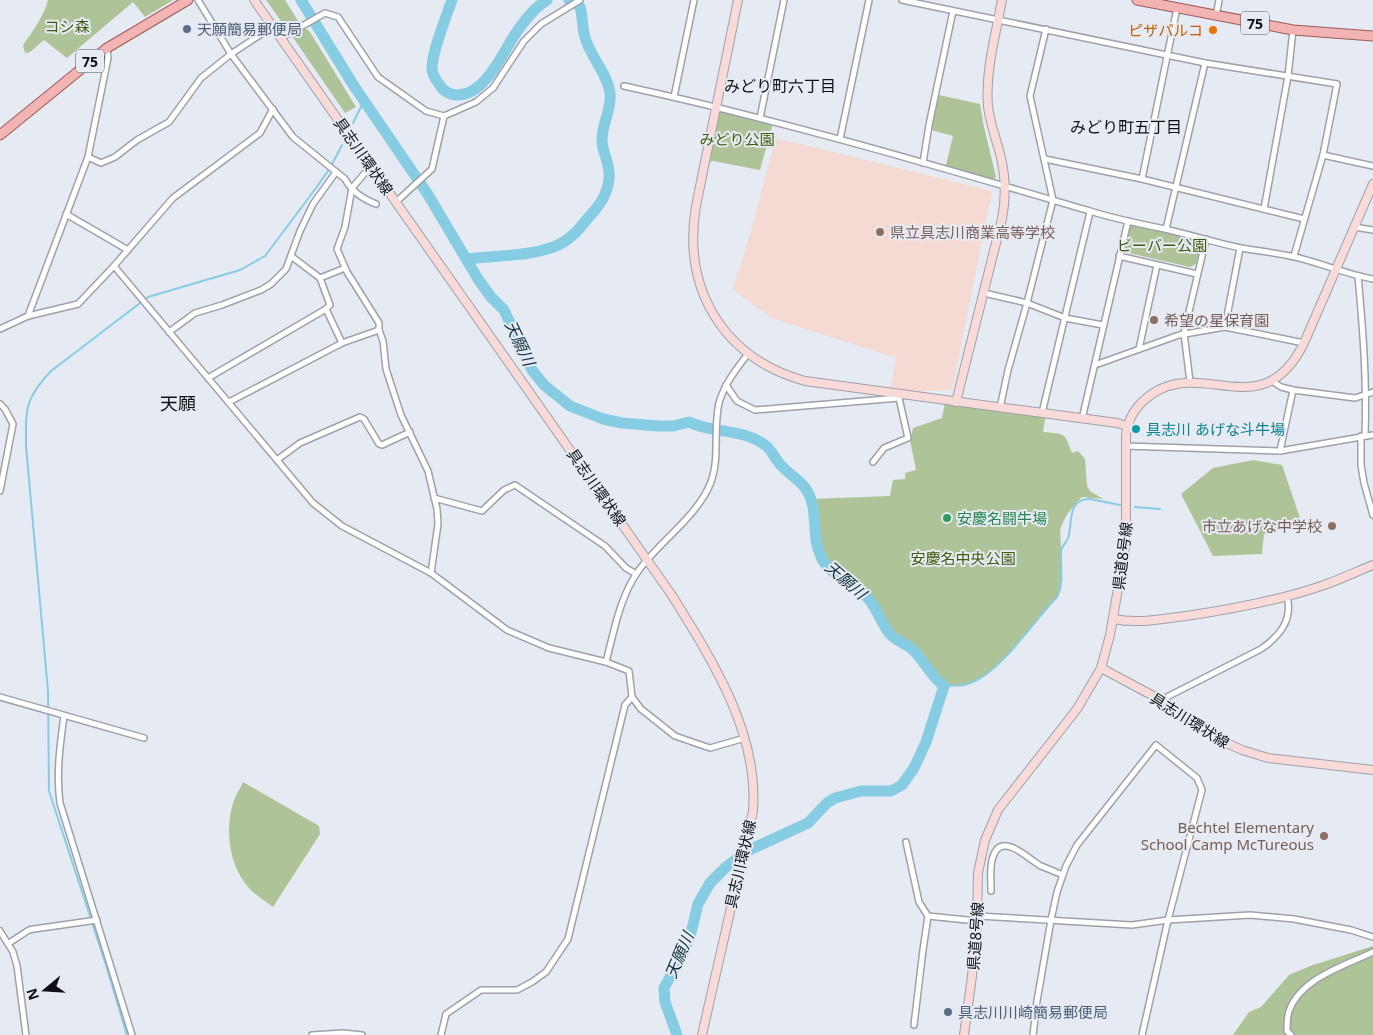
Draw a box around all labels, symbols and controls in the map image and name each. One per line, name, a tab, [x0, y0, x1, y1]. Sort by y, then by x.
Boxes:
road number: 75	[1241, 12, 1269, 34]
park label: コシ森	[44, 16, 90, 36]
place label: 天願簡易郵便局	[197, 19, 302, 39]
place label: ピザパルコ	[1128, 20, 1203, 40]
marker: 天願簡易郵便局	[181, 23, 193, 35]
marker: ピザパルコ	[1207, 24, 1219, 36]
road number: 75	[76, 49, 104, 72]
district label: みどり町六丁目	[724, 75, 836, 97]
street label: 具志川環状線	[330, 113, 398, 199]
district label: みどり町五丁目	[1070, 116, 1182, 138]
park label: みどり公園	[699, 129, 775, 149]
place label: 県立具志川商業高等学校	[890, 222, 1055, 242]
marker: 県立具志川商業高等学校	[874, 226, 886, 238]
park label: ビーバー公園	[1117, 235, 1207, 255]
place label: 希望の星保育園	[1164, 310, 1269, 330]
marker: 希望の星保育園	[1148, 314, 1160, 326]
water label: 天願川	[500, 317, 541, 371]
district label: 天願	[160, 391, 196, 415]
place label: 具志川 あげな斗牛場	[1146, 419, 1285, 439]
marker: 具志川 あげな斗牛場	[1130, 423, 1142, 435]
street label: 具志川環状線	[563, 444, 631, 530]
place label: 安慶名闘牛場	[957, 508, 1047, 528]
marker: 安慶名闘牛場	[941, 512, 953, 524]
place label: 市立あげな中学校	[1202, 516, 1322, 536]
marker: 市立あげな中学校	[1326, 520, 1338, 532]
street label: 県道8号線	[1108, 521, 1136, 591]
park label: 安慶名中央公園	[910, 548, 1016, 568]
water label: 天願川	[821, 556, 873, 605]
street label: 具志川環状線	[1147, 688, 1233, 752]
place label: Bechtel Elementary School Camp McTureous	[1141, 817, 1314, 854]
street label: 具志川環状線	[720, 818, 760, 910]
marker: Bechtel Elementary School Camp McTureous	[1318, 830, 1330, 842]
street label: 県道8号線	[963, 901, 987, 971]
water label: 天願川	[659, 927, 699, 981]
north arrow	[20, 965, 70, 1015]
text: N	[21, 986, 43, 1003]
place label: 具志川川崎簡易郵便局	[958, 1002, 1108, 1022]
marker: 具志川川崎簡易郵便局	[942, 1006, 954, 1018]

